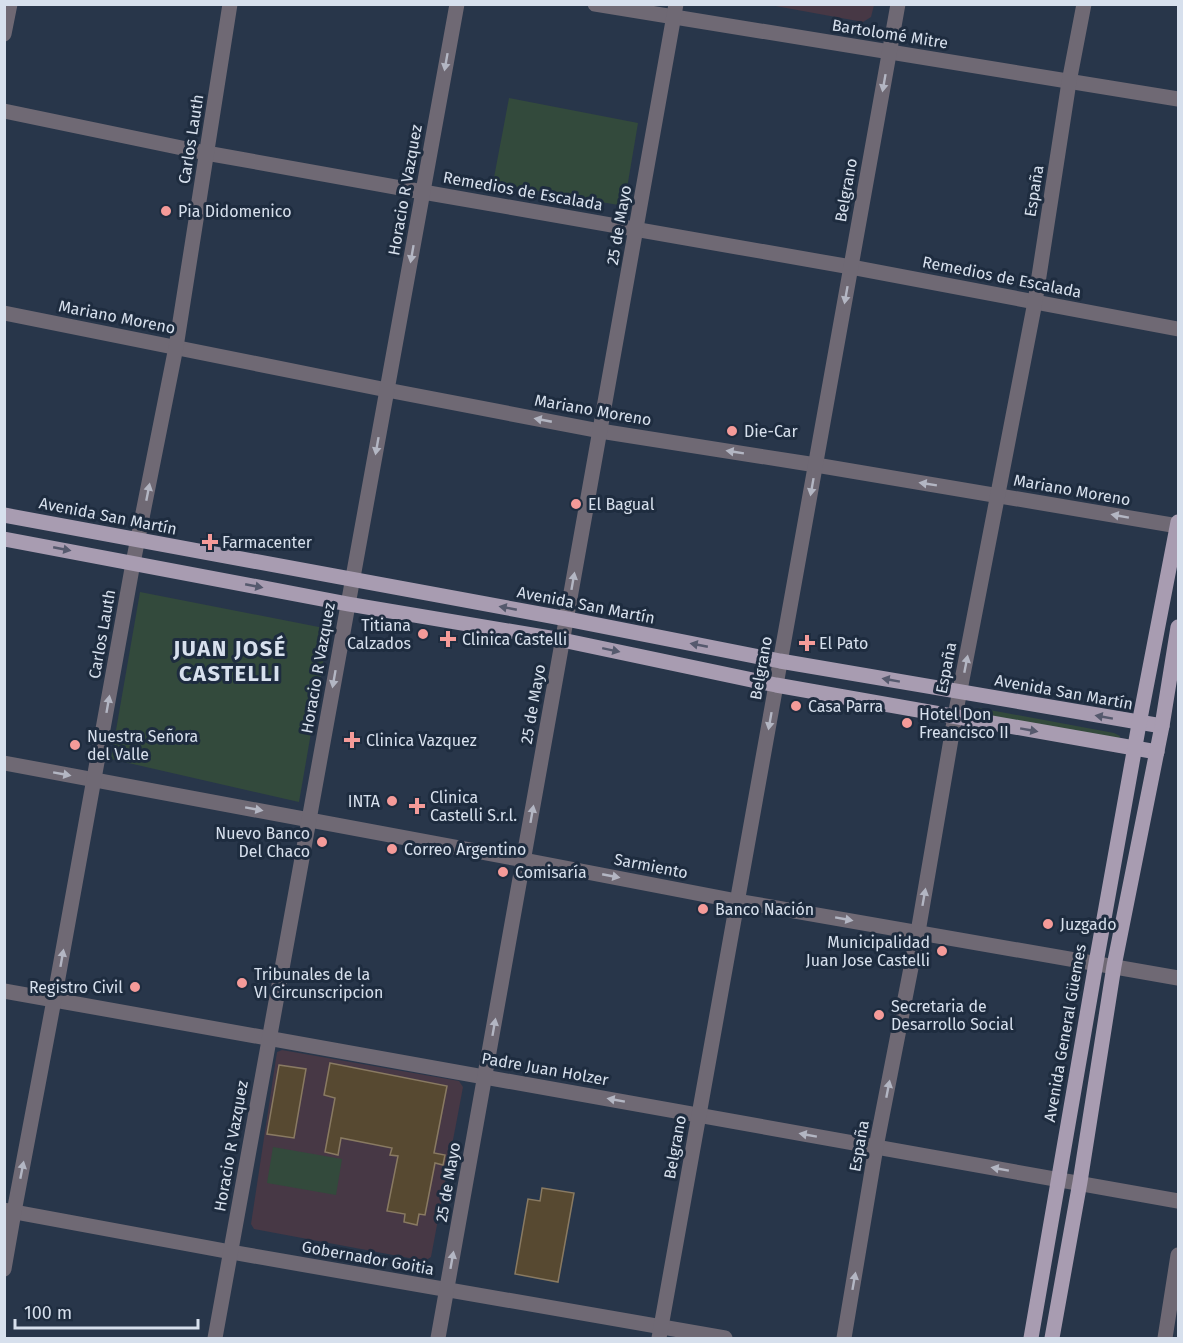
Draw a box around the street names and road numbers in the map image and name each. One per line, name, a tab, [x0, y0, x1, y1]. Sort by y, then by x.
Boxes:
street label: Bartolomé Mitre	[831, 15, 949, 53]
street label: Carlos Lauth	[175, 93, 207, 185]
street label: Horacio R Vazquez	[384, 123, 426, 257]
street label: Belgrano	[831, 157, 861, 223]
street label: España	[1021, 164, 1047, 218]
street label: Remedios de Escalada	[442, 168, 604, 214]
street label: 25 de Mayo	[603, 184, 635, 266]
street label: Remedios de Escalada	[921, 252, 1083, 302]
street label: Mariano Moreno	[57, 296, 177, 338]
street label: Mariano Moreno	[533, 390, 653, 430]
street label: Mariano Moreno	[1012, 470, 1132, 510]
street label: Avenida San Martín	[37, 493, 179, 539]
street label: Avenida San Martín	[515, 582, 657, 628]
street label: Carlos Lauth	[85, 588, 119, 680]
street label: Horacio R Vazquez	[297, 601, 339, 735]
street label: Belgrano	[746, 635, 776, 701]
street label: España	[932, 641, 960, 695]
street label: 25 de Mayo	[517, 663, 549, 745]
street label: Avenida San Martín	[993, 670, 1135, 714]
street label: Sarmiento	[612, 850, 690, 882]
street label: Avenida General Güemes	[1040, 943, 1090, 1123]
street label: Padre Juan Holzer	[480, 1048, 611, 1090]
street label: Horacio R Vazquez	[210, 1079, 252, 1213]
street label: Belgrano	[660, 1114, 690, 1180]
street label: España	[845, 1119, 873, 1173]
street label: 25 de Mayo	[432, 1141, 464, 1223]
street label: Gobernador Goitia	[300, 1237, 436, 1279]

